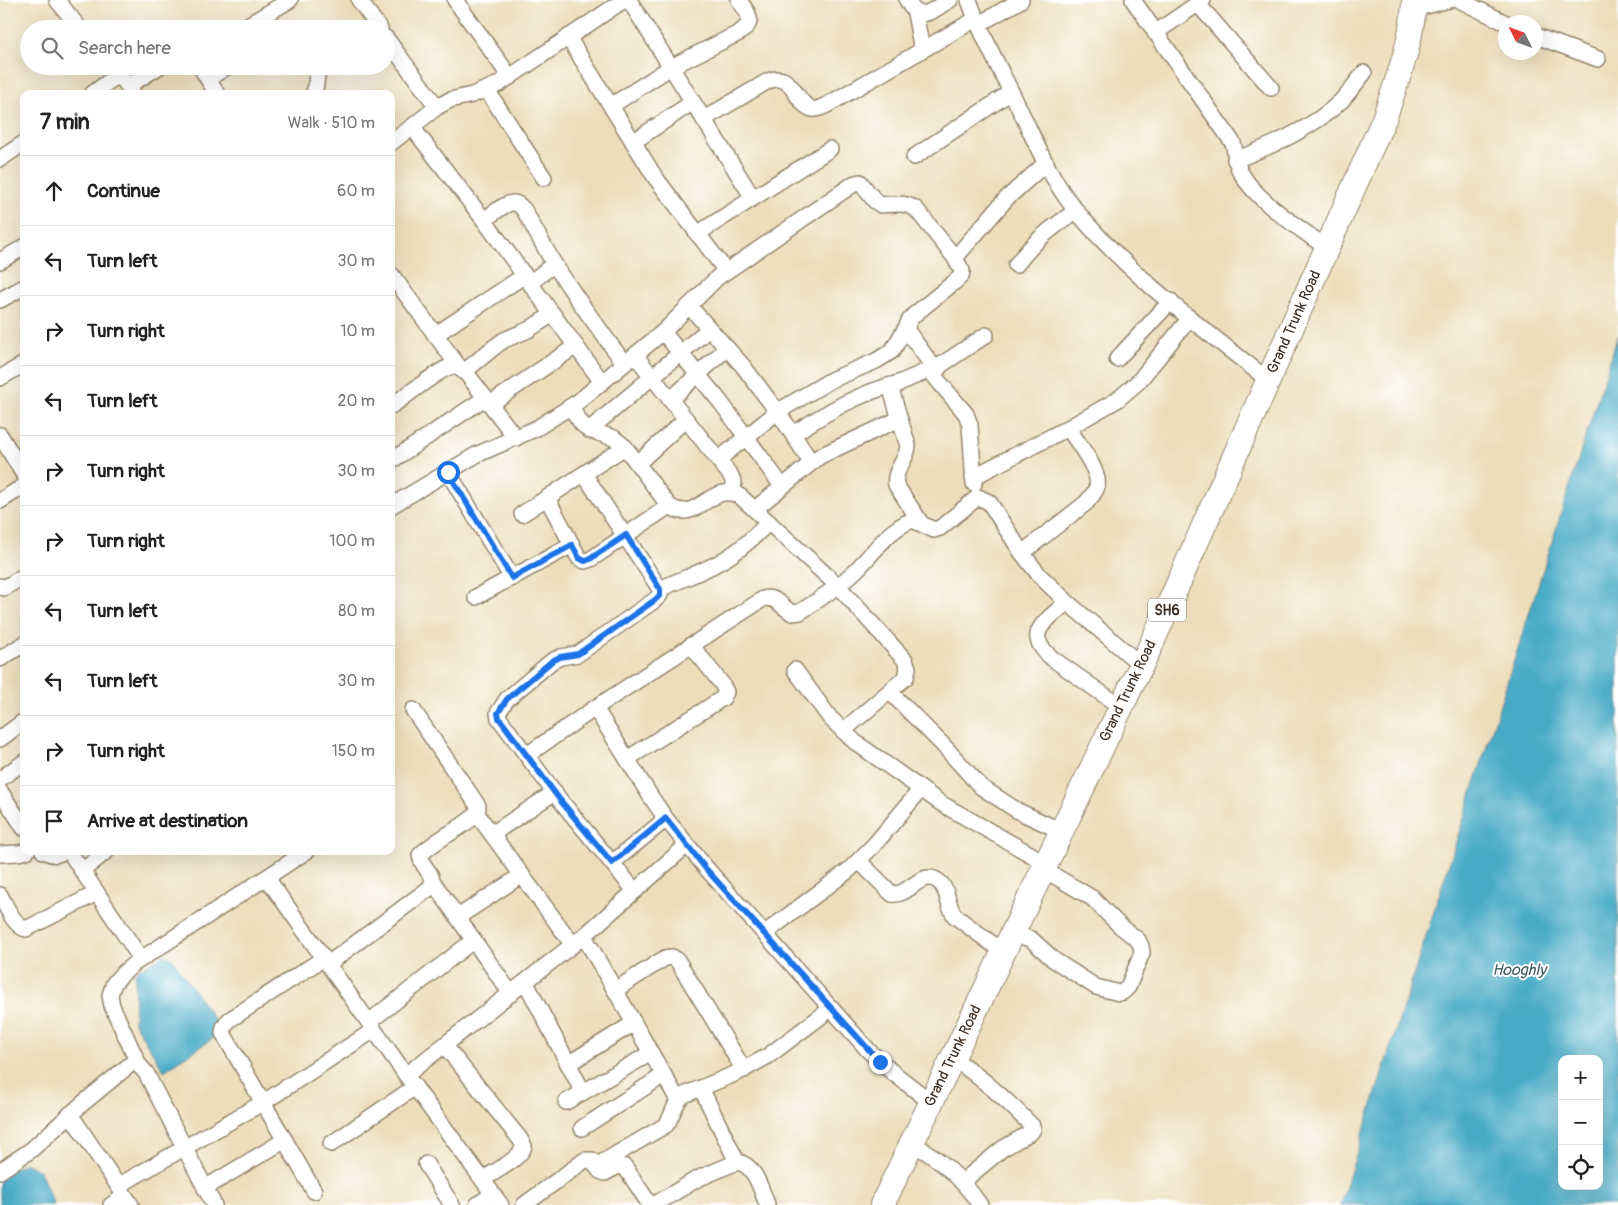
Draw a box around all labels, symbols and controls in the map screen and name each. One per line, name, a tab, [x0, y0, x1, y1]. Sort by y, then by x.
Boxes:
north arrow	[1498, 15, 1543, 60]
search box	[20, 20, 395, 75]
icon: search	[38, 34, 66, 62]
text: Search here	[78, 36, 171, 60]
text: 7 min	[40, 109, 90, 136]
text: Walk · 510 m	[288, 113, 375, 133]
icon: ahead	[40, 177, 68, 205]
text: Continue	[87, 179, 160, 203]
text: 60 m	[337, 181, 375, 201]
icon: left	[40, 247, 68, 275]
text: Turn left	[87, 249, 157, 273]
text: 30 m	[337, 251, 375, 271]
street label: Grand Trunk Road	[1263, 268, 1325, 376]
icon: right	[40, 317, 68, 345]
text: Turn right	[87, 319, 165, 343]
text: 10 m	[340, 321, 375, 341]
icon: left	[40, 387, 68, 415]
text: Turn left	[87, 389, 157, 413]
text: 20 m	[337, 391, 375, 411]
icon: right	[40, 457, 68, 485]
text: Turn right	[87, 459, 165, 483]
text: 30 m	[337, 461, 375, 481]
route start	[437, 461, 460, 484]
icon: right	[40, 527, 68, 555]
text: Turn right	[87, 529, 165, 553]
text: 100 m	[329, 531, 375, 551]
icon: left	[40, 597, 68, 625]
road number: SH6	[1148, 598, 1186, 622]
text: Turn left	[87, 599, 157, 623]
text: 80 m	[338, 601, 375, 621]
street label: Grand Trunk Road	[1095, 637, 1161, 745]
icon: left	[40, 667, 68, 695]
text: Turn left	[87, 669, 157, 693]
text: 30 m	[337, 671, 375, 691]
icon: right	[40, 737, 68, 765]
text: Turn right	[87, 739, 165, 763]
text: 150 m	[331, 741, 375, 761]
icon: arrive	[40, 807, 68, 835]
text: Arrive at destination	[87, 809, 248, 833]
water label: Hooghly	[1492, 960, 1548, 980]
street label: Grand Trunk Road	[920, 1002, 986, 1110]
route end	[869, 1051, 892, 1074]
map controls	[1558, 1055, 1603, 1190]
button: +	[1558, 1055, 1603, 1100]
button: −	[1558, 1100, 1603, 1145]
button: locate	[1558, 1145, 1603, 1190]

